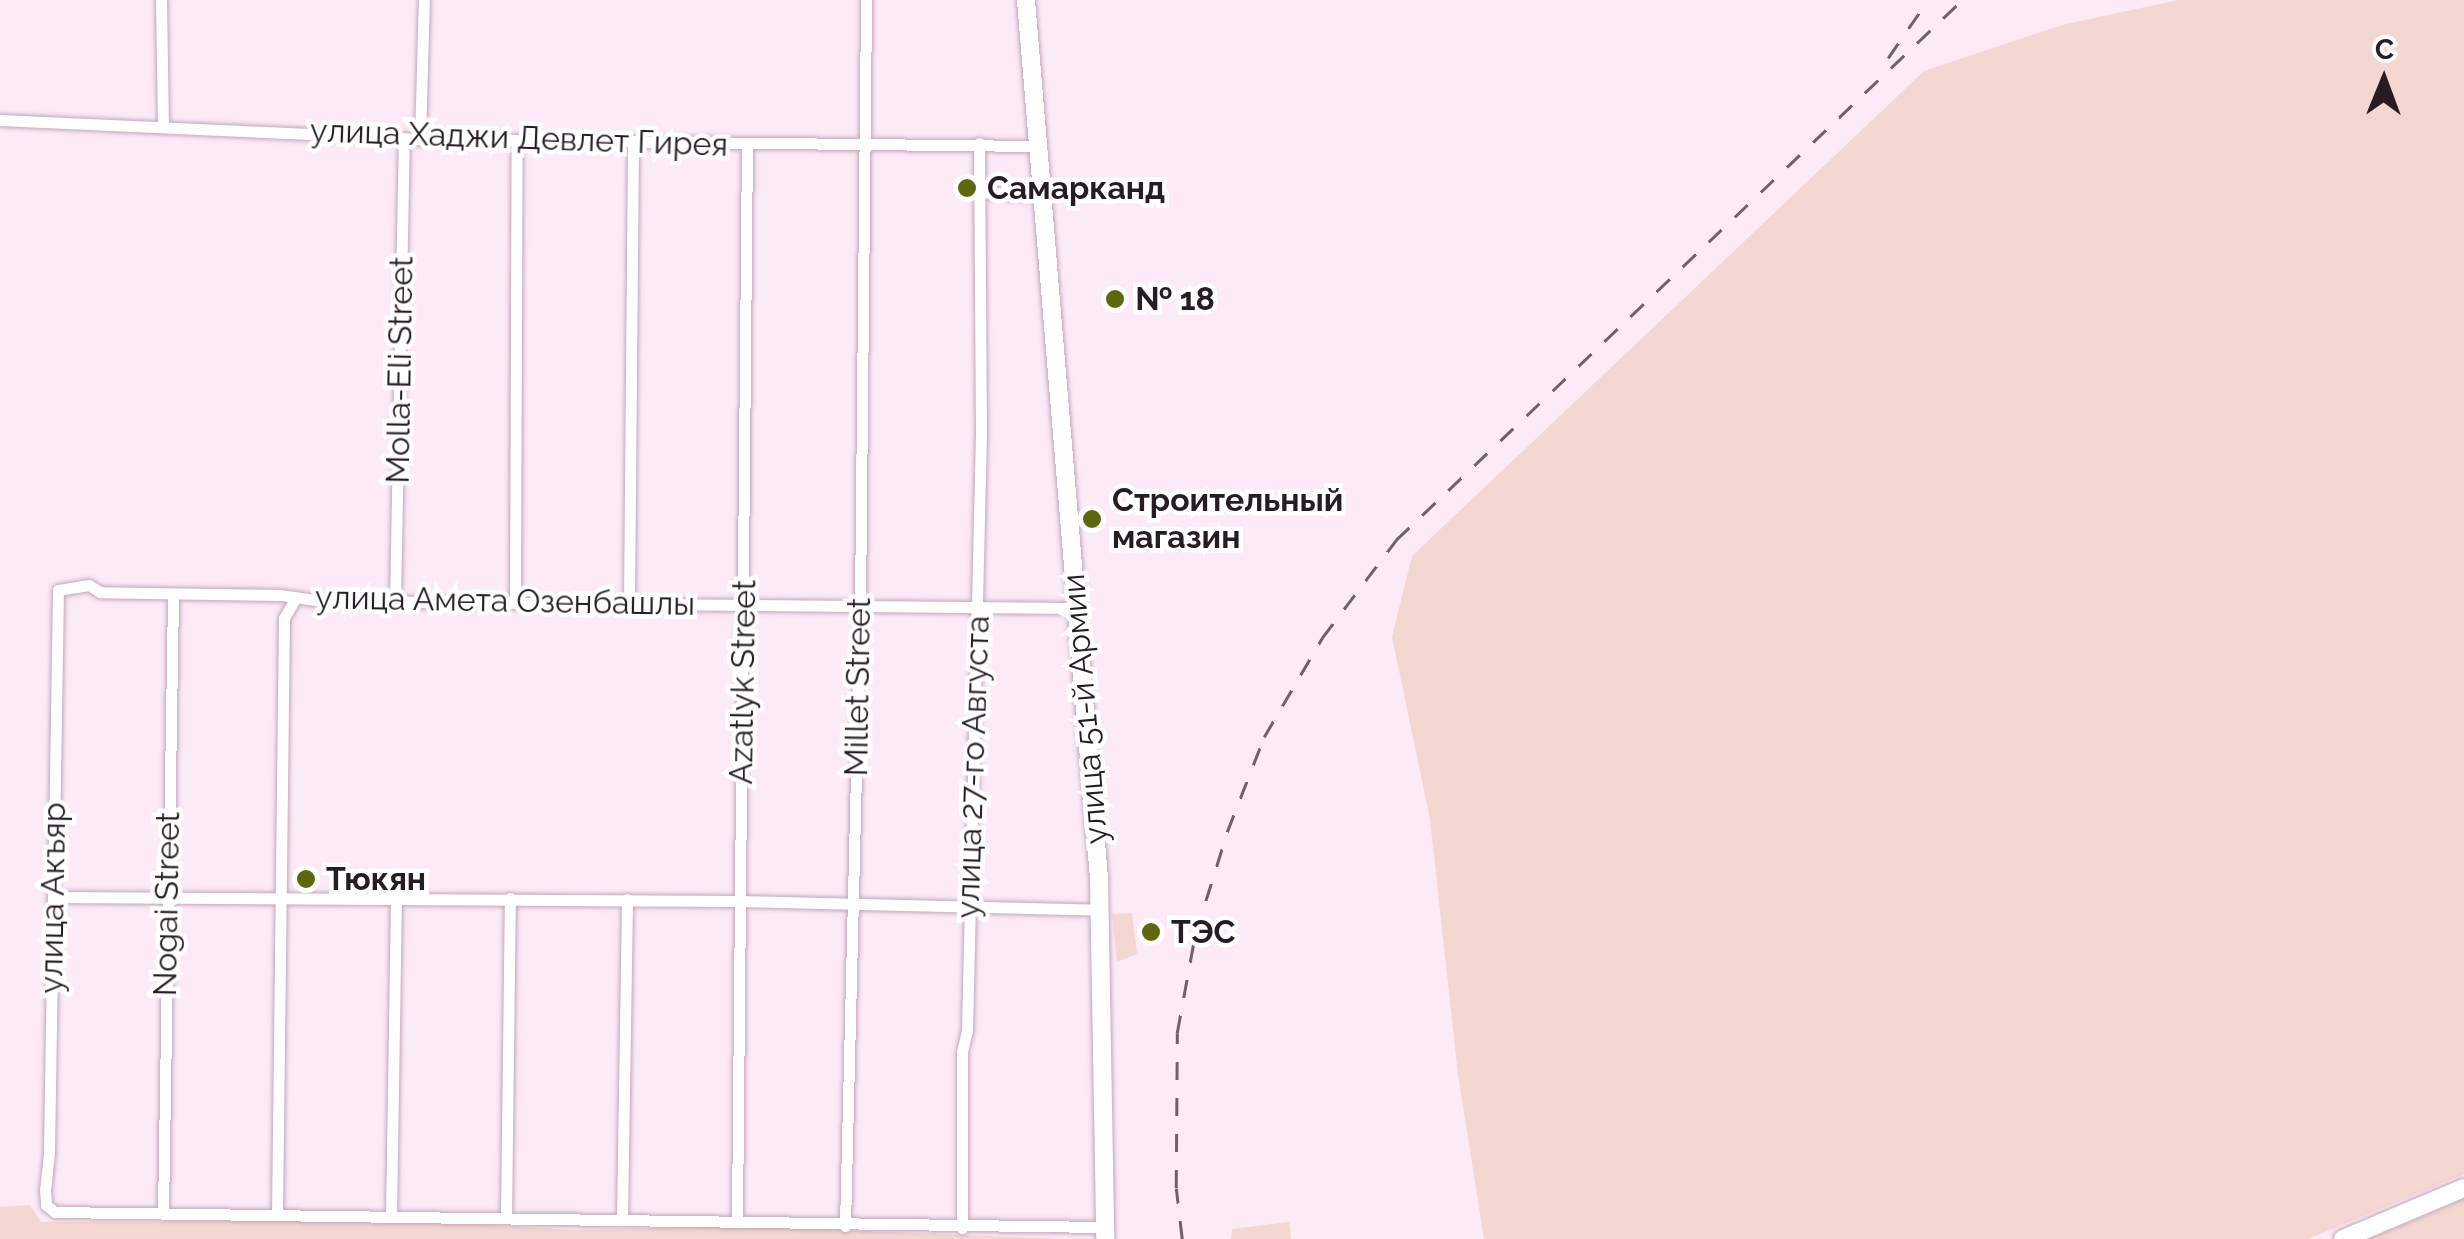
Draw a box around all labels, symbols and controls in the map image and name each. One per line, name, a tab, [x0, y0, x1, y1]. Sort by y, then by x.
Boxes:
north arrow	[2334, 30, 2434, 130]
text: С	[2375, 33, 2394, 66]
street label: улица Хаджи Девлет Гирея	[309, 112, 729, 164]
place label: Самарканд	[987, 169, 1165, 207]
marker: Самарканд	[956, 177, 978, 199]
street label: Molla-Eli Street	[379, 256, 421, 484]
place label: № 18	[1135, 280, 1215, 318]
marker: № 18	[1104, 288, 1126, 310]
place label: Строительный магазин	[1112, 482, 1343, 557]
marker: Строительный магазин	[1081, 508, 1103, 530]
street label: улица 51-й Армии	[1054, 572, 1116, 846]
street label: улица Амета Озенбашлы	[314, 578, 696, 624]
street label: Azatlyk Street	[722, 579, 764, 785]
street label: Millet Street	[837, 597, 879, 777]
street label: улица 27-го Августа	[949, 615, 997, 919]
street label: улица Акъяр	[32, 802, 74, 994]
street label: Nogai Street	[146, 811, 188, 997]
place label: Тюкян	[326, 860, 426, 898]
marker: Тюкян	[295, 868, 317, 890]
place label: ТЭС	[1171, 913, 1236, 951]
marker: ТЭС	[1140, 921, 1162, 943]

